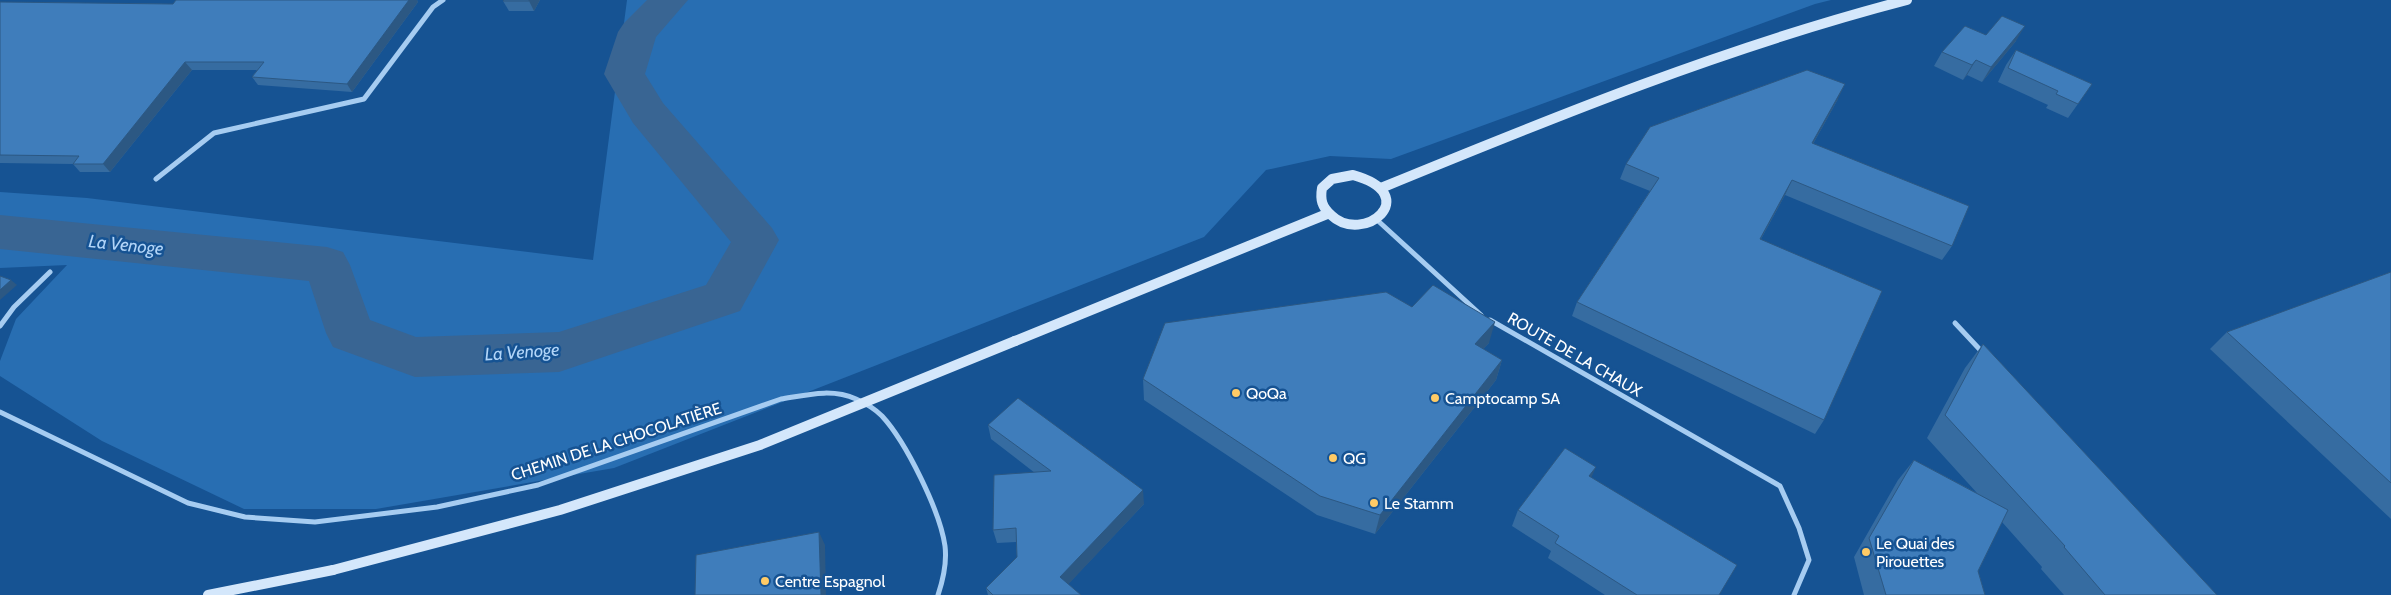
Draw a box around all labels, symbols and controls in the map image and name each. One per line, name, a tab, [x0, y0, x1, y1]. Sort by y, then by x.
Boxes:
water label: La Venoge	[88, 230, 164, 260]
street label: ROUTE DE LA CHAUX	[1504, 308, 1646, 401]
water label: La Venoge	[484, 338, 560, 366]
place label: QoQa	[1246, 384, 1287, 403]
marker: QoQa	[1230, 387, 1242, 399]
place label: Camptocamp SA	[1445, 389, 1560, 408]
marker: Camptocamp SA	[1429, 392, 1441, 404]
street label: CHEMIN DE LA CHOCOLATIÈRE	[509, 398, 724, 484]
place label: QG	[1343, 449, 1366, 468]
marker: QG	[1327, 452, 1339, 464]
place label: Le Stamm	[1384, 494, 1454, 513]
marker: Le Stamm	[1368, 497, 1380, 509]
place label: Le Quai des Pirouettes	[1876, 534, 1955, 571]
marker: Le Quai des Pirouettes	[1860, 546, 1872, 558]
place label: Centre Espagnol	[775, 572, 885, 591]
marker: Centre Espagnol	[759, 575, 771, 587]

